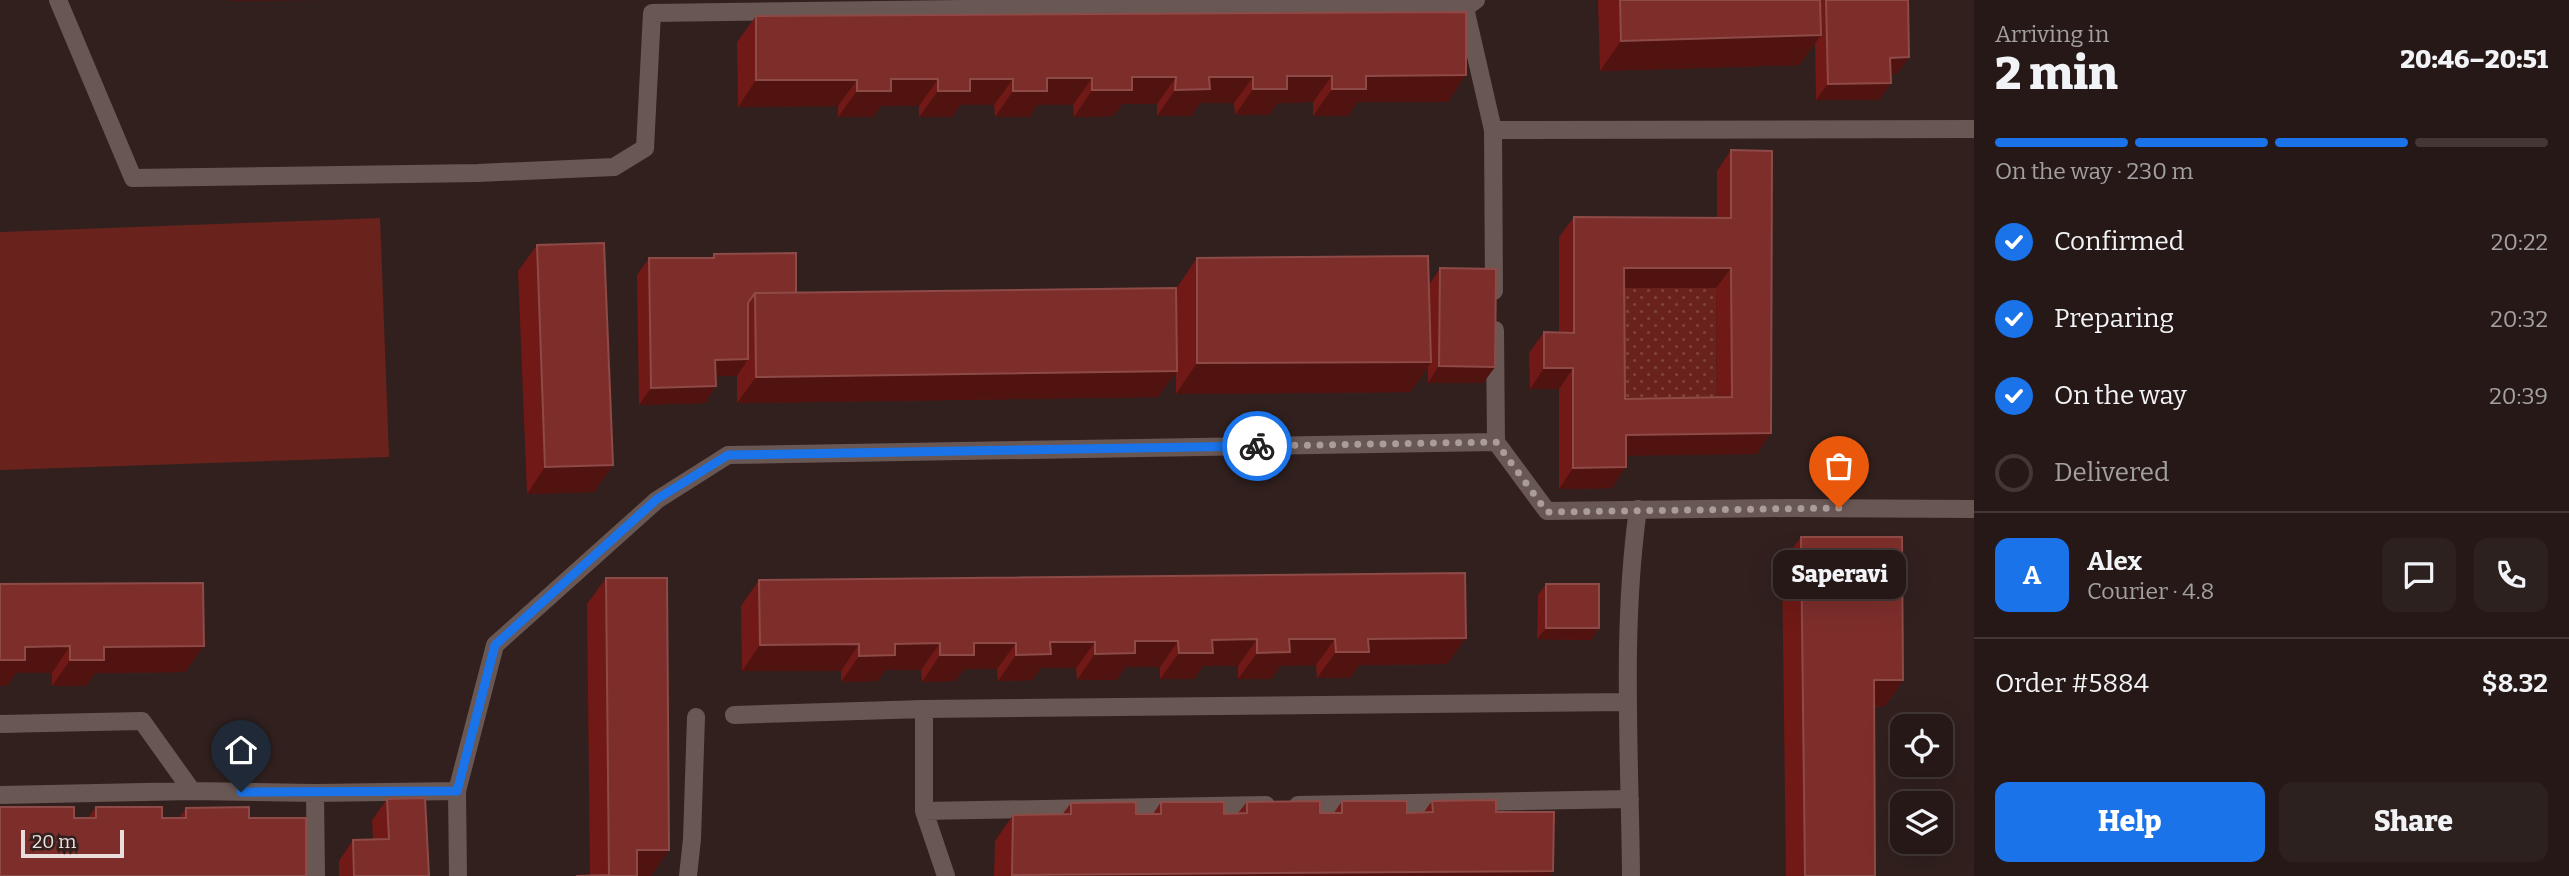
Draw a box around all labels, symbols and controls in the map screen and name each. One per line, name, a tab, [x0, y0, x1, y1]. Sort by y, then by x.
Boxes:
text: Arriving in	[1995, 20, 2109, 48]
text: 20:46–20:51	[2400, 44, 2548, 75]
text: 2 min	[1995, 46, 2118, 101]
text: On the way · 230 m	[1995, 157, 2193, 185]
icon: check	[1995, 223, 2033, 261]
text: Confirmed	[2054, 226, 2184, 257]
text: 20:22	[2491, 228, 2548, 256]
icon: check	[1995, 300, 2033, 338]
text: Preparing	[2054, 303, 2174, 334]
text: 20:32	[2490, 305, 2548, 333]
icon: check	[1995, 377, 2033, 415]
text: On the way	[2054, 380, 2187, 411]
text: 20:39	[2489, 382, 2548, 410]
courier	[1222, 411, 1292, 481]
icon: bike	[1238, 427, 1276, 465]
pin	[1809, 436, 1869, 508]
icon: bag	[1820, 447, 1858, 485]
text: Delivered	[2054, 457, 2169, 488]
button: chat	[2382, 538, 2456, 612]
button: phone	[2474, 538, 2548, 612]
text: Alex	[2087, 546, 2142, 577]
callout: Saperavi	[1772, 550, 1906, 599]
text: Saperavi	[1791, 560, 1888, 588]
text: A	[2023, 560, 2041, 591]
text: Courier · 4.8	[2087, 577, 2214, 605]
text: Order #5884	[1995, 668, 2149, 699]
text: $8.32	[2482, 668, 2548, 699]
map controls	[1890, 714, 1953, 854]
button: locate	[1890, 714, 1953, 777]
pin	[211, 720, 271, 792]
icon: home	[222, 731, 260, 769]
button: Help	[1995, 782, 2265, 862]
button: Share	[2279, 782, 2548, 862]
button: layers	[1890, 791, 1953, 854]
scale bar	[21, 827, 124, 859]
text: 20 m	[32, 830, 76, 853]

